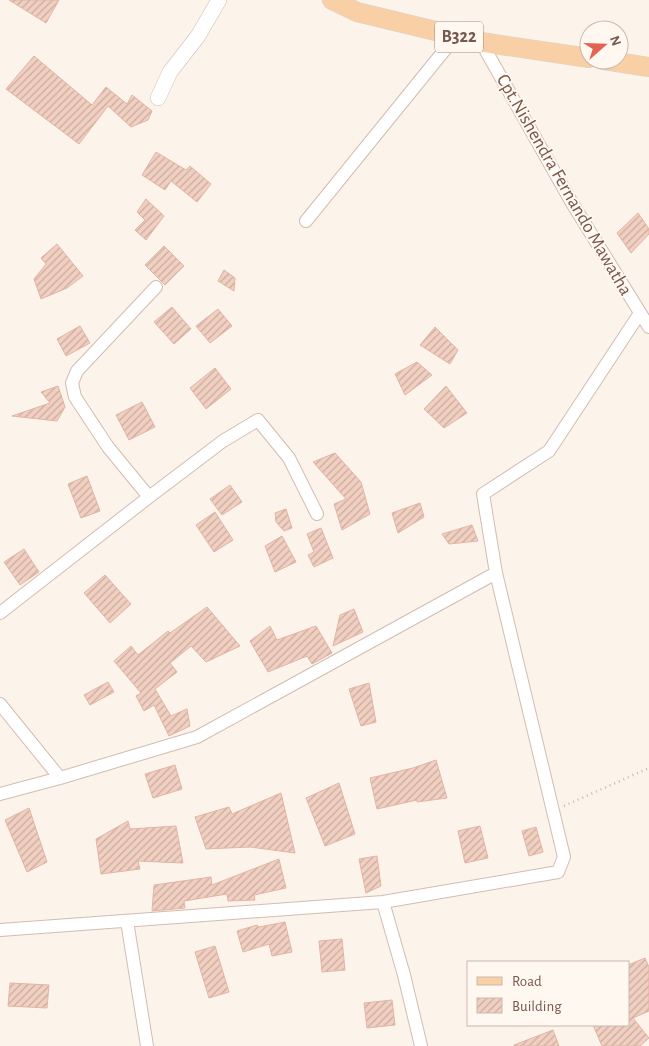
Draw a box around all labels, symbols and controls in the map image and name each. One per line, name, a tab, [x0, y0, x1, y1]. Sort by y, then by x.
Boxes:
north arrow	[579, 20, 629, 70]
road number: B322	[435, 22, 483, 52]
text: N	[607, 34, 624, 48]
street label: Cpt.Nishendra Fernando Mawatha	[493, 71, 635, 299]
legend	[467, 961, 629, 1026]
text: Road	[512, 974, 542, 989]
text: Building	[512, 999, 562, 1014]

